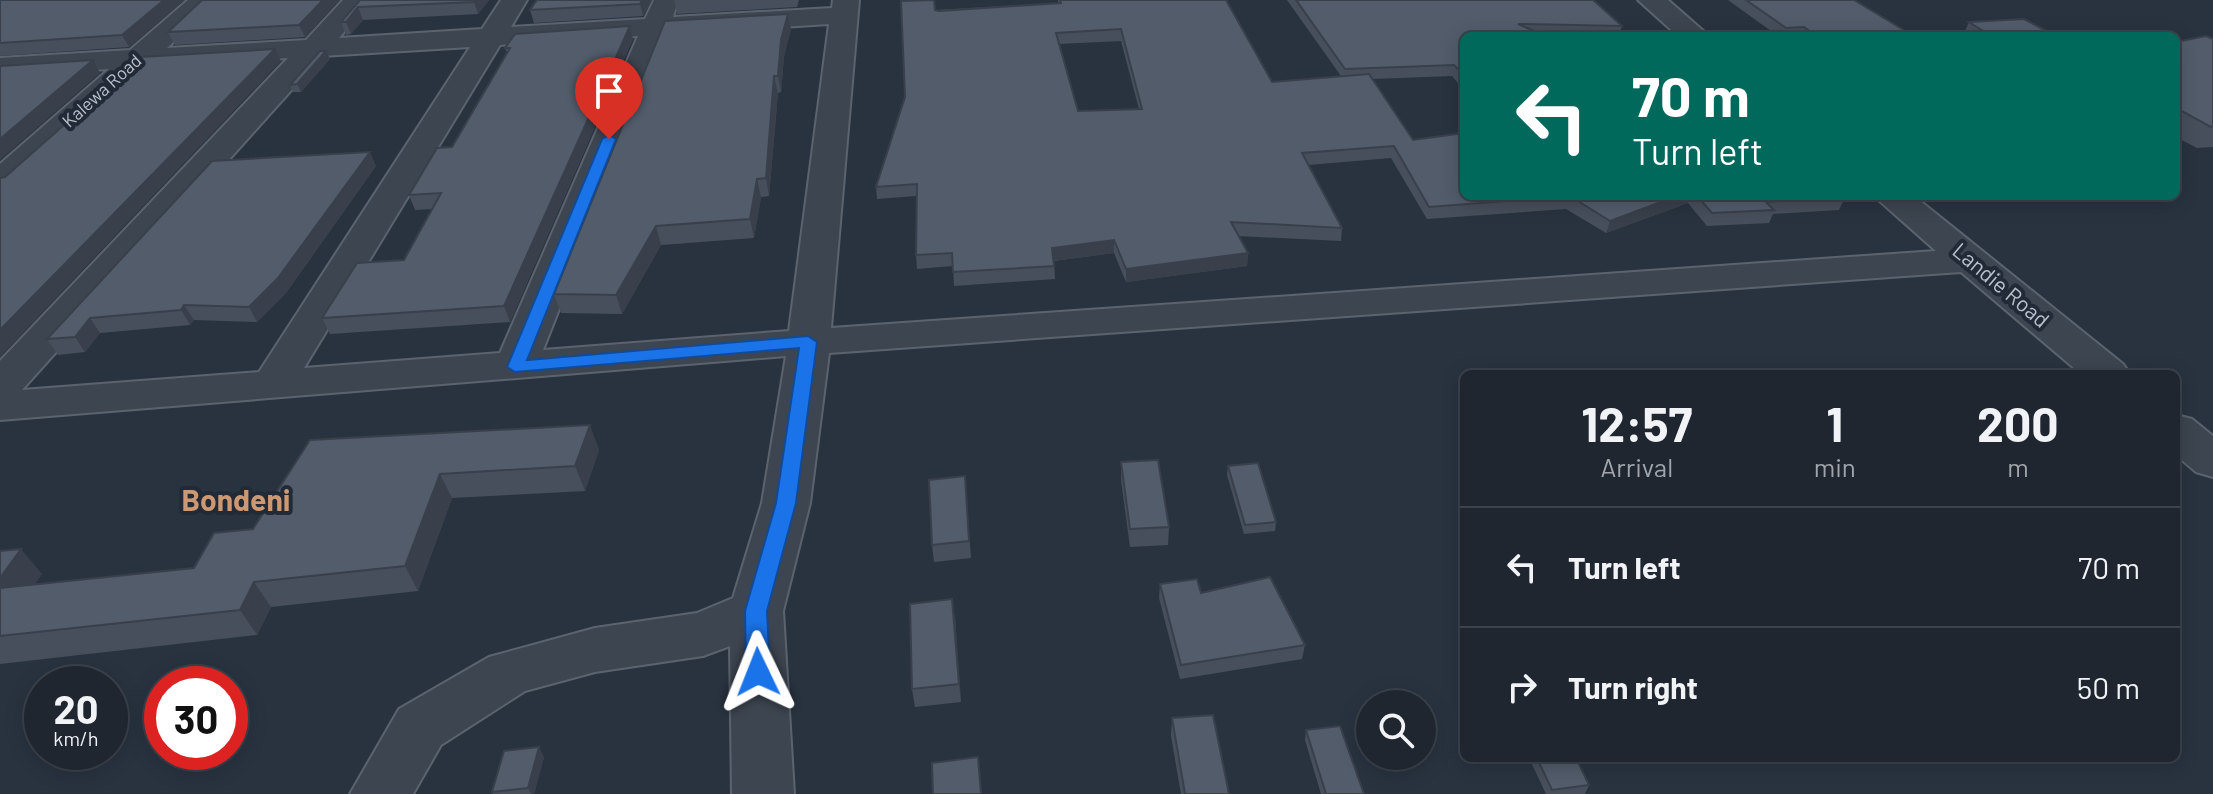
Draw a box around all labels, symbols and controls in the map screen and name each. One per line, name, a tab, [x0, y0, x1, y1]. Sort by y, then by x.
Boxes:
street label: Kalewa Road	[57, 49, 146, 132]
pin	[575, 57, 643, 139]
text: 70 m	[1632, 61, 1750, 128]
icon: left	[1500, 64, 1604, 168]
icon: arrive	[587, 69, 631, 113]
text: Turn left	[1632, 129, 1763, 172]
street label: Landie Road	[1948, 236, 2055, 332]
text: 12:57	[1581, 394, 1692, 452]
text: 1	[1826, 394, 1843, 452]
text: 200	[1977, 394, 2059, 452]
text: Arrival	[1600, 451, 1673, 482]
text: min	[1814, 451, 1856, 482]
text: m	[2007, 451, 2029, 482]
district label: Bondeni	[181, 481, 291, 517]
icon: left	[1500, 545, 1544, 589]
text: Turn left	[1568, 549, 1681, 585]
text: 70 m	[2078, 549, 2140, 585]
position arrow	[716, 630, 800, 714]
icon: right	[1500, 665, 1544, 709]
speed limit sign: 30	[144, 666, 248, 770]
text: Turn right	[1568, 669, 1698, 705]
text: 50 m	[2077, 669, 2140, 705]
text: 20	[53, 684, 99, 732]
map controls	[1356, 690, 1436, 770]
button: search	[1356, 690, 1436, 770]
text: km/h	[53, 726, 99, 750]

